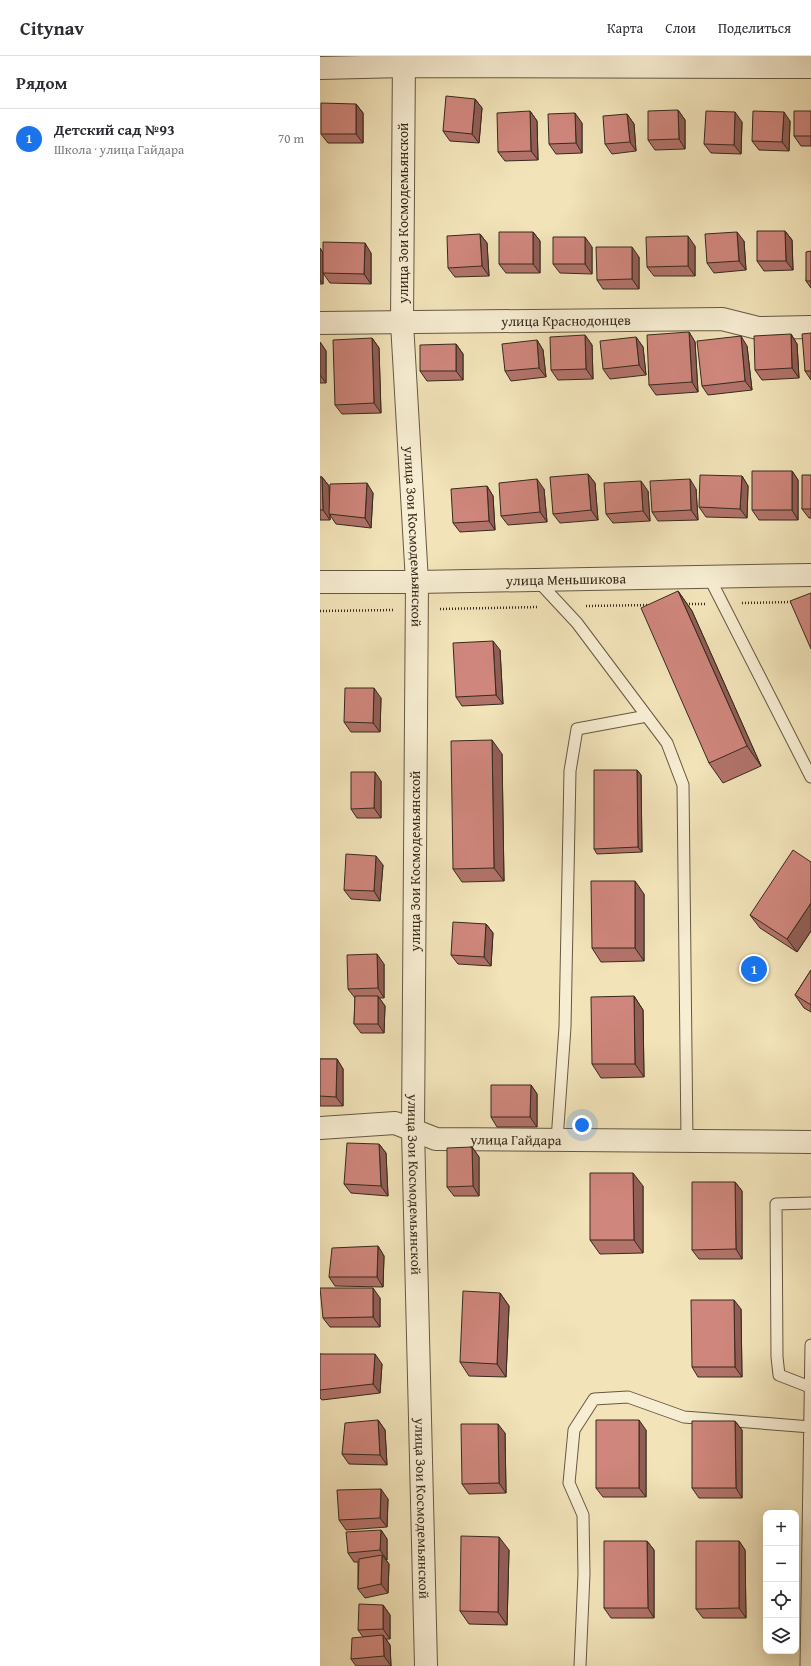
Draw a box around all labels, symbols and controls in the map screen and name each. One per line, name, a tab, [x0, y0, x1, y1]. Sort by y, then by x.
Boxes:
text: Citynav	[20, 14, 84, 42]
text: Карта	[607, 18, 643, 38]
text: Слои	[665, 18, 696, 38]
text: Поделиться	[718, 18, 791, 38]
text: Рядом	[16, 70, 67, 95]
text: Детский сад №93	[54, 119, 175, 140]
street label: улица Зои Космодемьянской	[393, 123, 413, 304]
text: 1	[26, 129, 32, 148]
text: 70 m	[278, 129, 304, 148]
text: Школа · улица Гайдара	[54, 140, 184, 159]
street label: улица Краснодонцев	[500, 310, 631, 331]
street label: улица Зои Космодемьянской	[399, 445, 427, 627]
street label: улица Меньшикова	[505, 568, 627, 590]
street label: улица Зои Космодемьянской	[405, 771, 425, 952]
pin: 1	[741, 954, 767, 984]
street label: улица Зои Космодемьянской	[403, 1093, 427, 1275]
your location	[572, 1115, 592, 1135]
street label: улица Гайдара	[469, 1129, 562, 1150]
street label: улица Зои Космодемьянской	[410, 1417, 434, 1599]
map controls	[763, 1510, 799, 1654]
button: +	[763, 1510, 799, 1546]
button: −	[763, 1546, 799, 1582]
button: locate	[763, 1582, 799, 1618]
button: layers	[763, 1618, 799, 1654]

